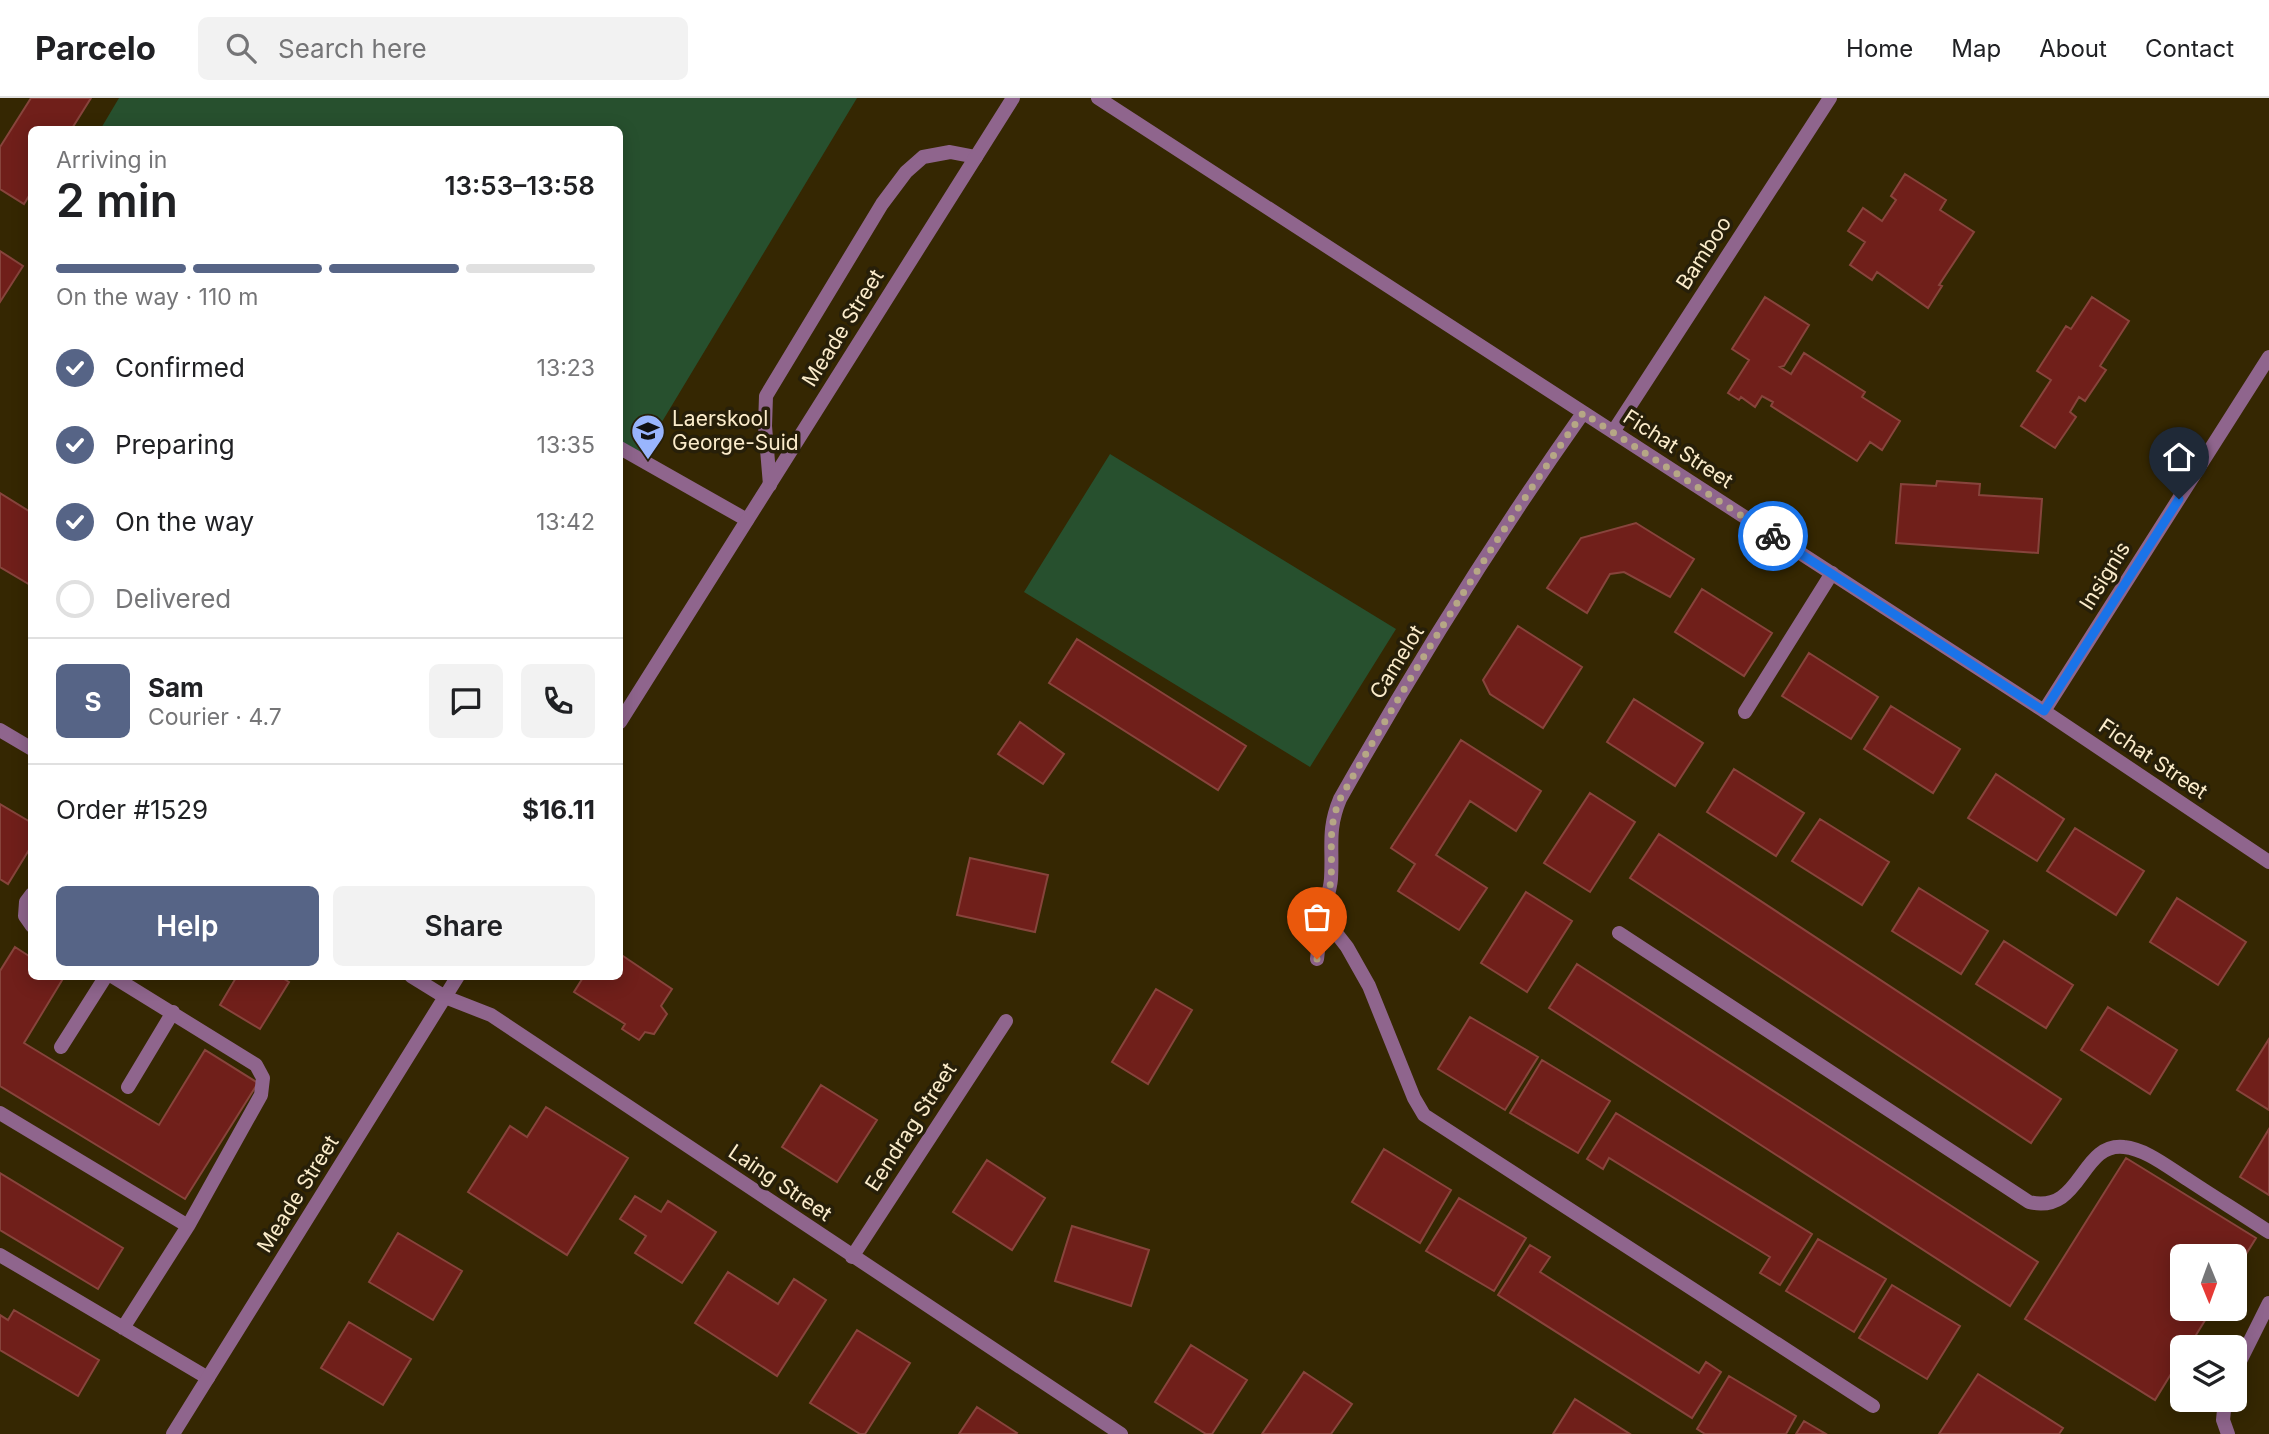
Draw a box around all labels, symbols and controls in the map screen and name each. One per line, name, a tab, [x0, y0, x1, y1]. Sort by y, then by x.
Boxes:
search box	[198, 17, 688, 80]
text: Parcelo	[35, 28, 156, 68]
icon: search	[222, 29, 260, 67]
text: Search here	[278, 33, 427, 64]
text: Home	[1846, 34, 1913, 63]
text: Map	[1951, 34, 2001, 63]
text: About	[2039, 34, 2107, 63]
text: Contact	[2145, 34, 2234, 63]
text: Arriving in	[56, 146, 167, 174]
text: 13:53–13:58	[444, 170, 595, 201]
text: 2 min	[56, 172, 178, 228]
street label: Bamboo	[1671, 212, 1736, 294]
street label: Meade Street	[797, 264, 889, 391]
text: On the way · 110 m	[56, 283, 258, 311]
icon: check	[56, 349, 94, 387]
text: Confirmed	[115, 352, 245, 383]
text: 13:23	[537, 354, 595, 382]
street label: Fichat Street	[1619, 404, 1738, 493]
place label: Laerskool George-Suid	[672, 406, 799, 455]
school or university icon: Laerskool George-Suid	[629, 412, 667, 461]
icon: check	[56, 426, 94, 464]
pin	[2149, 427, 2209, 499]
text: Preparing	[115, 429, 235, 460]
text: 13:35	[537, 431, 595, 459]
icon: home	[2160, 438, 2198, 476]
courier	[1738, 501, 1808, 571]
icon: check	[56, 503, 94, 541]
text: On the way	[115, 506, 254, 537]
text: 13:42	[536, 508, 595, 536]
icon: bike	[1754, 517, 1792, 555]
street label: Insignis	[2074, 537, 2135, 614]
text: Delivered	[115, 583, 231, 614]
street label: Camelot	[1364, 620, 1429, 703]
button: chat	[429, 664, 503, 738]
button: phone	[521, 664, 595, 738]
text: Sam	[148, 672, 204, 703]
text: S	[84, 686, 102, 717]
text: Courier · 4.7	[148, 703, 282, 731]
street label: Fichat Street	[2094, 713, 2212, 804]
text: Order #1529	[56, 794, 208, 825]
text: $16.11	[522, 794, 595, 825]
button: Help	[56, 886, 319, 966]
button: Share	[333, 886, 595, 966]
pin	[1287, 887, 1347, 959]
icon: bag	[1298, 898, 1336, 936]
street label: Eendrag Street	[860, 1058, 961, 1196]
street label: Meade Street	[252, 1130, 344, 1257]
street label: Laing Street	[724, 1139, 837, 1226]
north arrow	[2170, 1244, 2247, 1321]
map controls	[2170, 1244, 2247, 1412]
button: layers	[2170, 1335, 2247, 1412]

